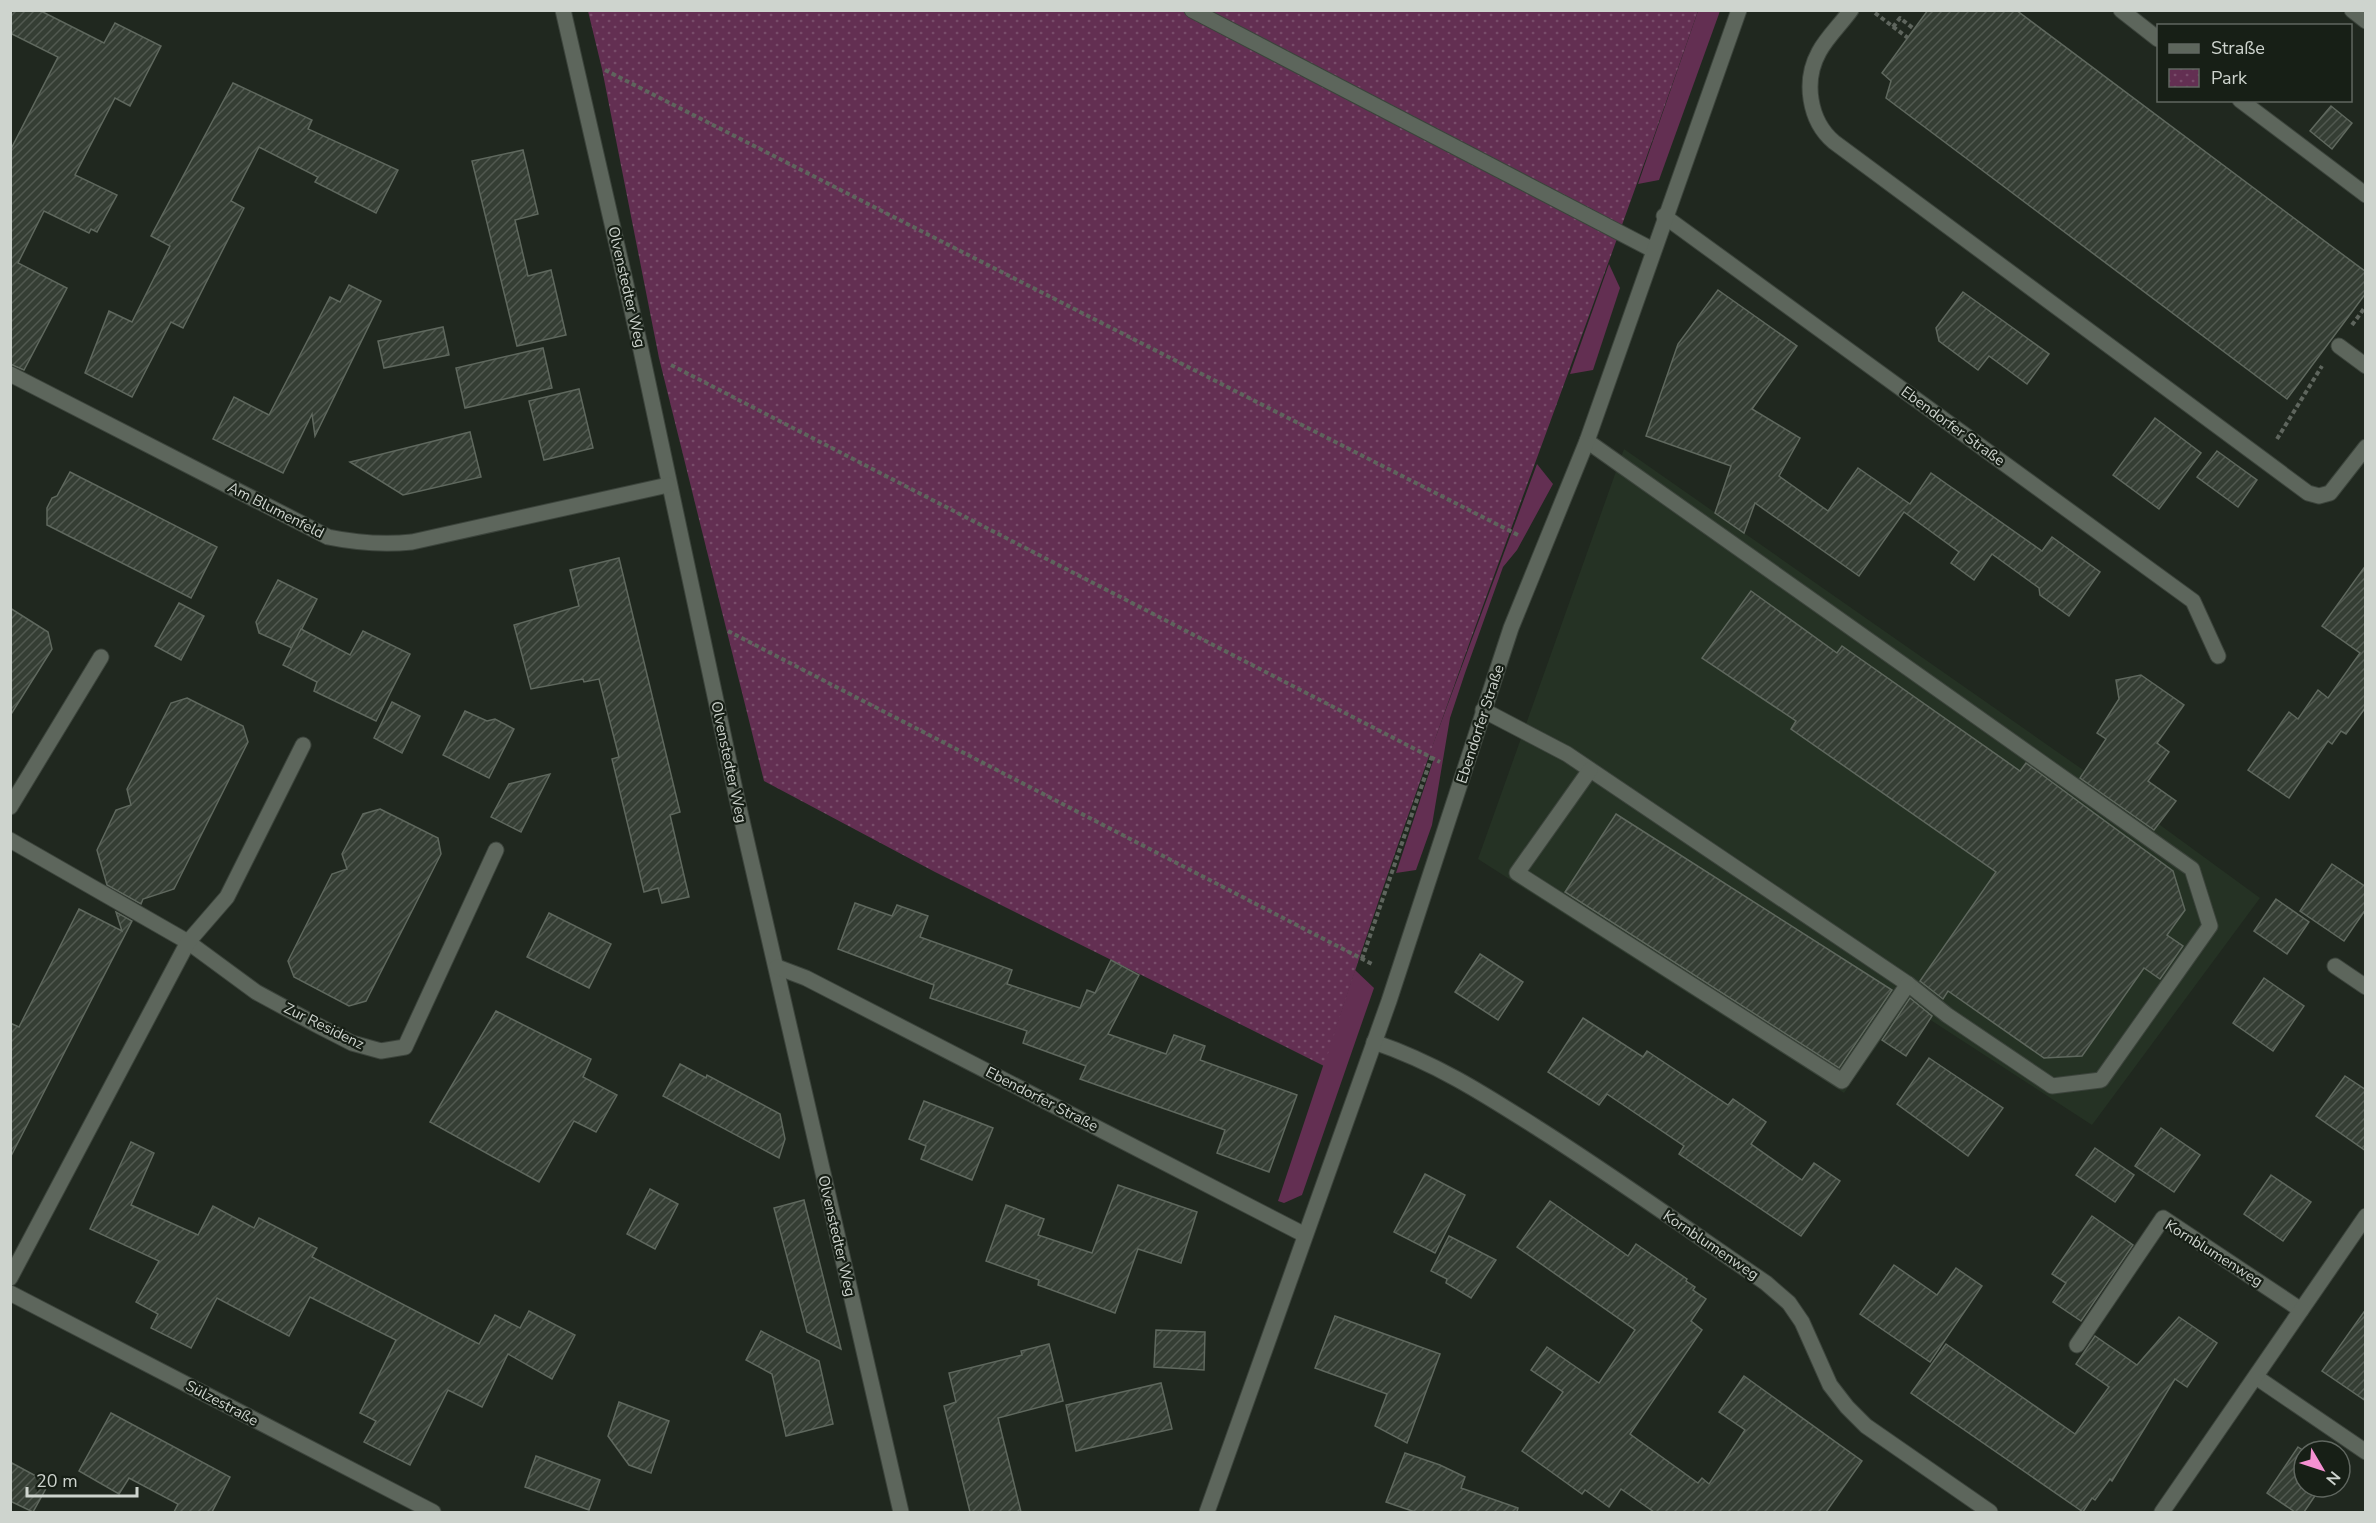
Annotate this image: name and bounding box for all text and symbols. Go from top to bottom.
legend [2157,24,2352,102]
text: Straße [2211,36,2265,60]
text: Park [2211,66,2248,90]
street label: Olvenstedter Weg [603,224,651,350]
street label: Ebendorfer Straße [1897,382,2009,470]
street label: Am Blumenfeld [224,477,328,543]
street label: Ebendorfer Straße [1451,662,1509,786]
street label: Olvenstedter Weg [706,699,752,825]
street label: Zur Residenz [280,998,368,1054]
street label: Ebendorfer Straße [982,1062,1102,1136]
street label: Olvenstedter Weg [813,1173,861,1299]
street label: Kornblumenweg [1659,1206,1763,1284]
street label: Kornblumenweg [2161,1215,2267,1291]
street label: Sülzestraße [182,1375,262,1431]
north arrow [2292,1439,2352,1499]
scale bar [27,1460,136,1498]
text: N [2321,1466,2345,1489]
text: 20 m [36,1469,78,1493]

